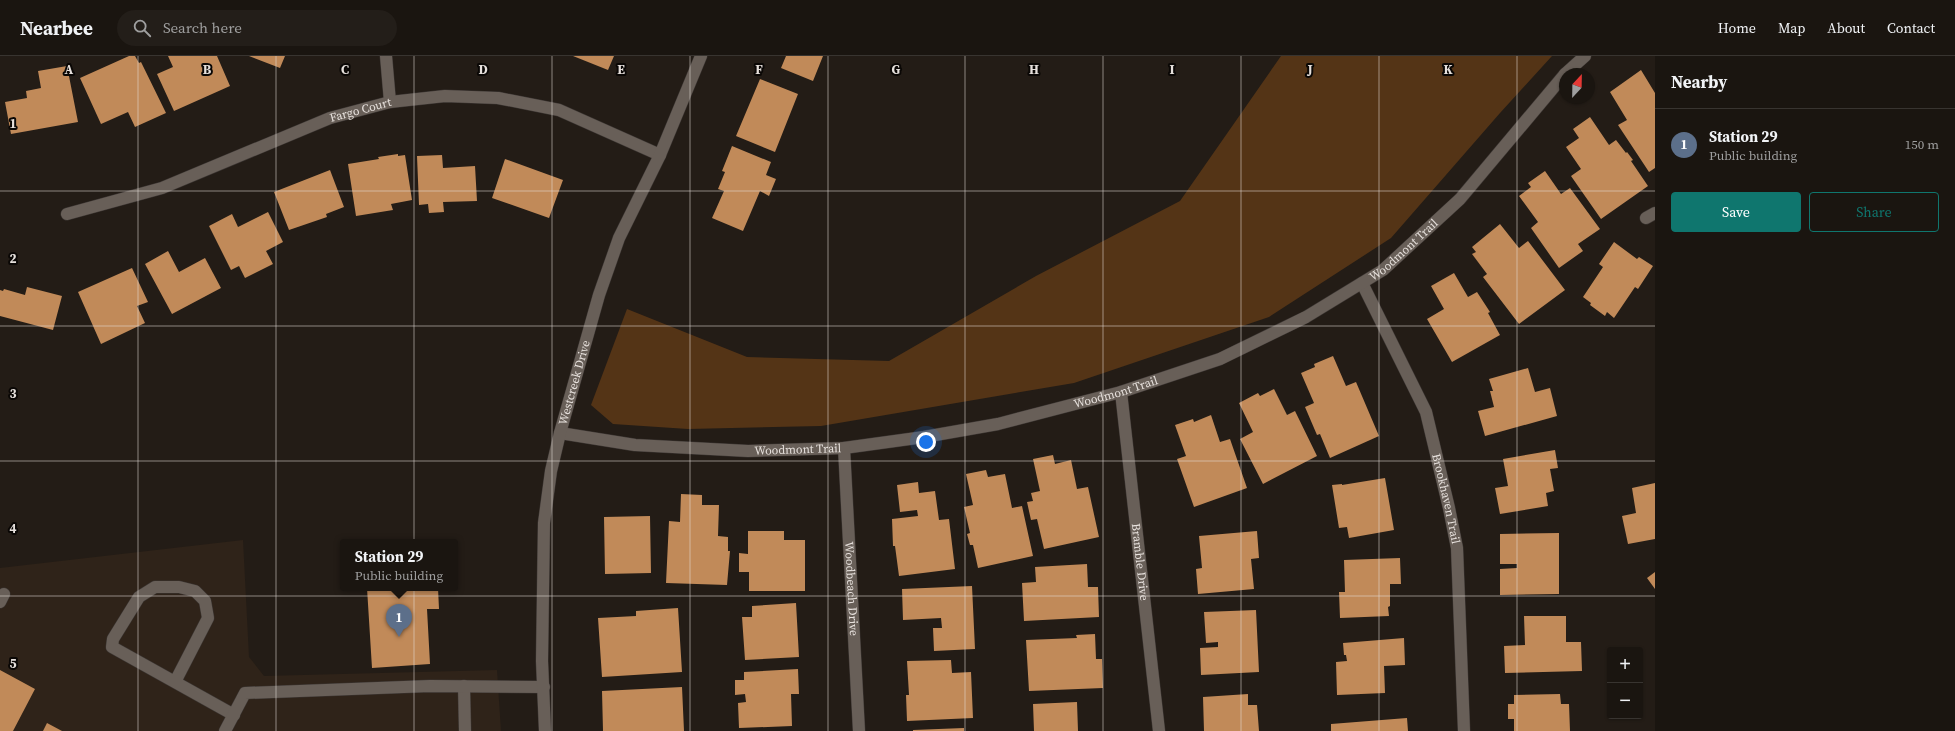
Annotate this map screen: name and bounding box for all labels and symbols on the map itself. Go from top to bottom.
text: A [65,61,74,78]
text: B [203,61,212,78]
text: C [341,61,349,78]
text: D [478,61,488,78]
text: E [617,61,625,78]
text: F [755,61,763,78]
text: G [892,61,901,78]
text: H [1029,61,1039,78]
text: I [1169,61,1175,78]
text: J [1306,61,1313,78]
text: K [1443,61,1453,78]
north arrow [1559,68,1595,104]
street label: Fargo Court [328,94,393,126]
text: 1 [9,115,17,132]
street label: Woodmont Trail [1366,215,1442,285]
text: 2 [9,250,17,267]
street label: Westcreek Drive [555,338,594,427]
street label: Woodmont Trail [1072,372,1160,412]
text: 3 [9,385,17,402]
your location [916,432,936,452]
street label: Woodmont Trail [754,440,842,459]
street label: Brookhaven Trail [1428,452,1464,546]
text: 4 [9,520,17,537]
street label: Bramble Drive [1128,522,1152,601]
street label: Woodbeach Drive [841,541,862,636]
pin: 1 [386,604,412,637]
text: 5 [9,655,17,672]

